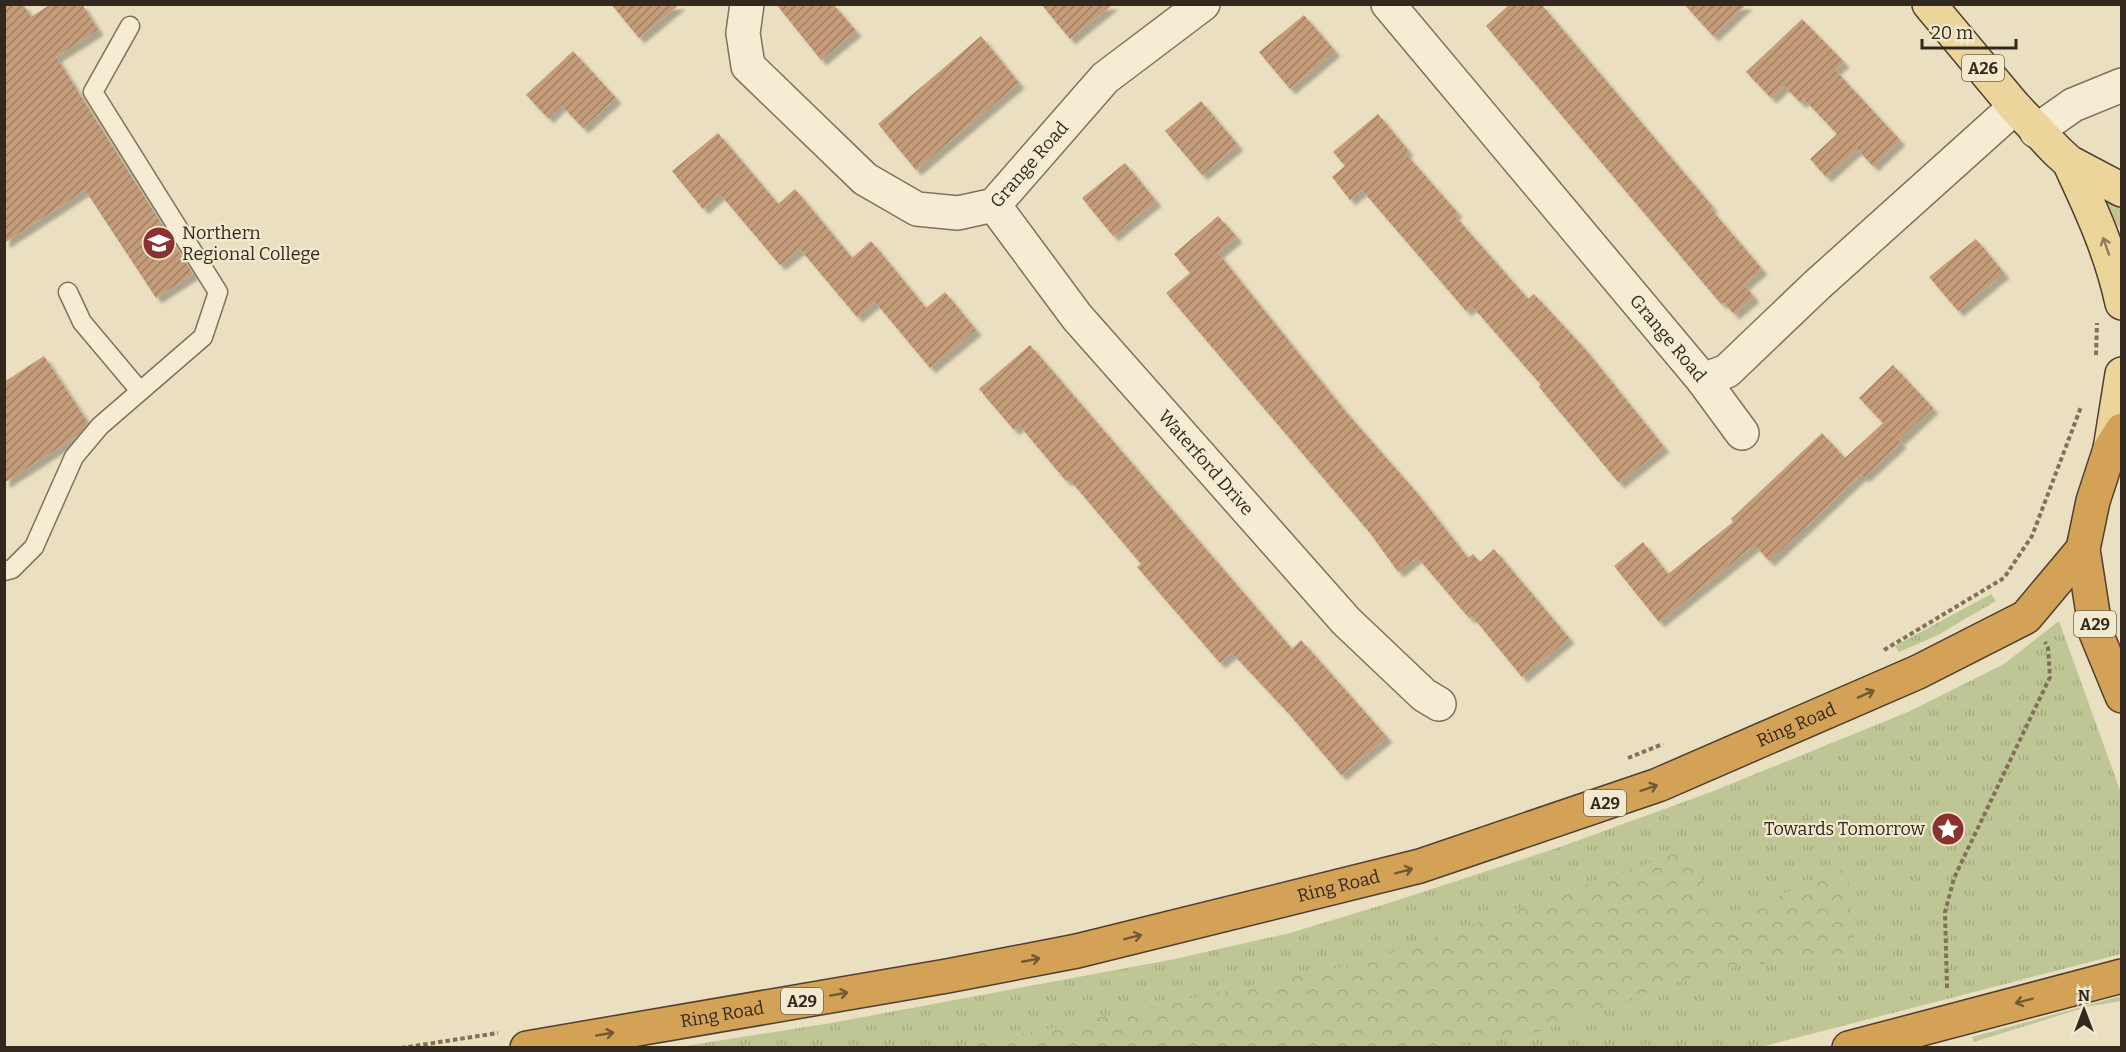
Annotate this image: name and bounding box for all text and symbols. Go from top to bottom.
scale bar [1922,12,2016,50]
text: 20 m [1931,22,1973,44]
road number: A26 [1962,55,2004,81]
street label: Grange Road [986,117,1073,212]
place label: Northern Regional College [182,222,320,265]
school or university icon: Northern Regional College [141,225,177,261]
one-way arrow [2100,237,2111,256]
street label: Grange Road [1625,290,1711,387]
street label: Waterford Drive [1154,406,1258,520]
road number: A29 [2074,611,2116,637]
one-way arrow [1857,688,1875,699]
street label: Ring Road [1753,698,1840,752]
one-way arrow [1639,782,1658,793]
road number: A29 [1584,790,1626,816]
place icon: Towards Tomorrow [1930,811,1966,847]
place label: Towards Tomorrow [1764,818,1926,840]
one-way arrow [1394,864,1413,876]
street label: Ring Road [1295,865,1383,907]
one-way arrow [1123,930,1142,942]
one-way arrow [1020,954,1040,965]
north arrow [2054,980,2114,1040]
text: N [2078,986,2090,1005]
road number: A29 [781,988,823,1014]
one-way arrow [828,989,848,1000]
one-way arrow [2015,996,2034,1007]
street label: Ring Road [679,997,766,1033]
one-way arrow [595,1028,615,1039]

